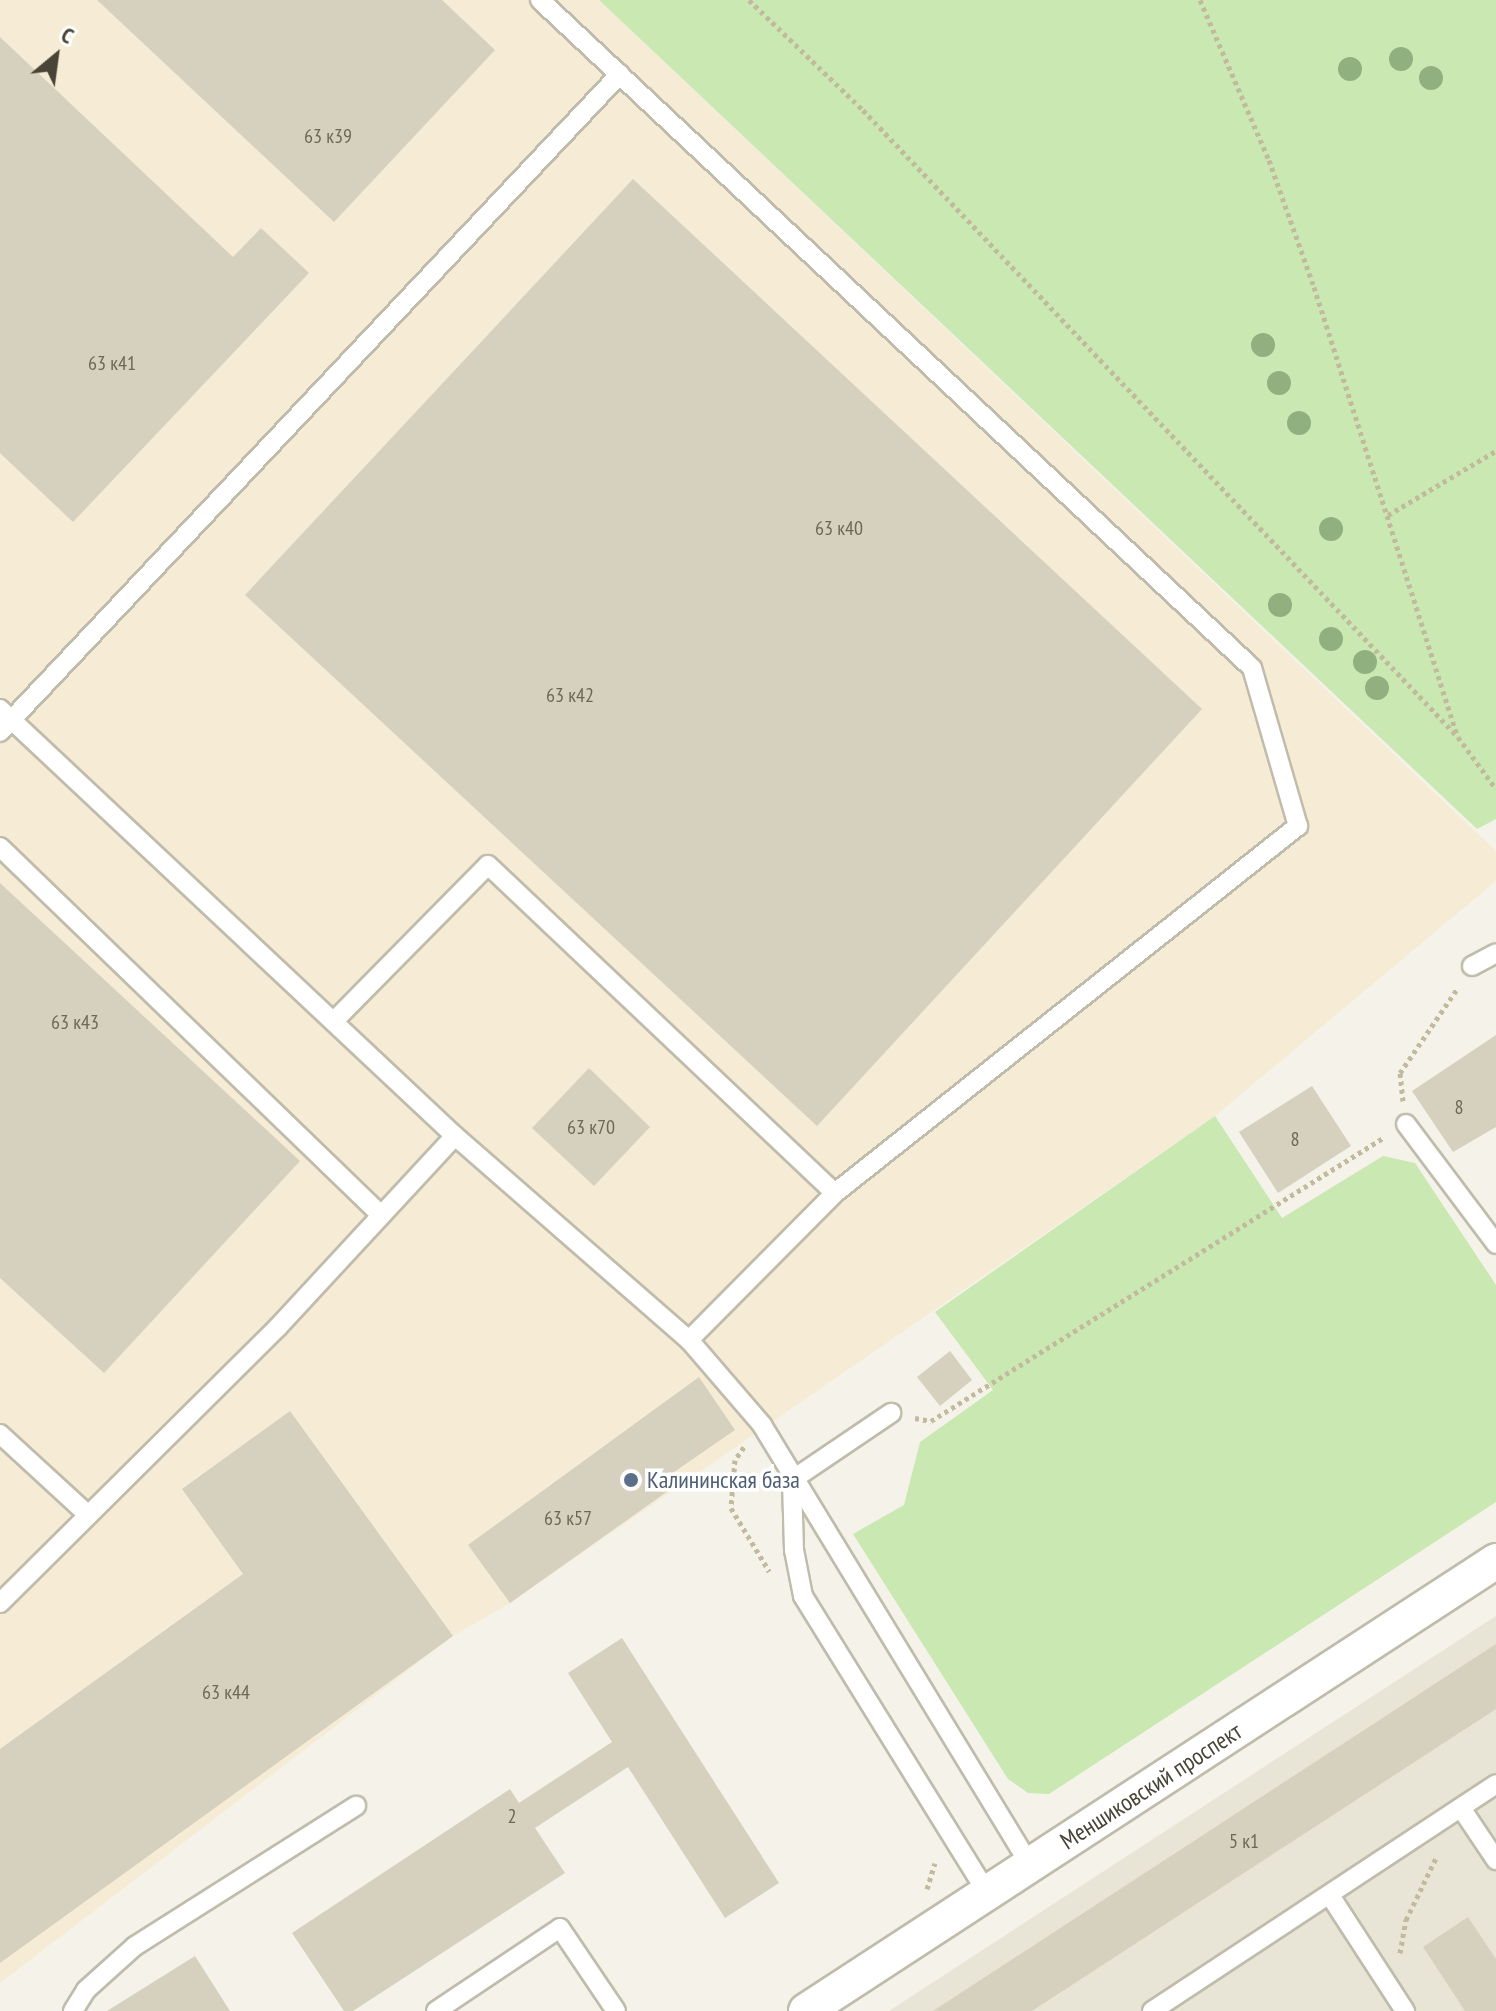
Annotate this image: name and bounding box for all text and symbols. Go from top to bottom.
north arrow [16,16,96,96]
text: С [56,20,79,50]
house number: 63 к39 [304,124,352,148]
house number: 63 к41 [88,351,136,375]
house number: 63 к40 [815,516,863,540]
house number: 63 к42 [546,683,594,707]
house number: 63 к43 [51,1010,99,1034]
house number: 8 [1455,1095,1463,1119]
house number: 63 к70 [567,1115,615,1139]
house number: 8 [1291,1127,1299,1151]
place label: Калининская база [647,1466,800,1494]
marker: Калининская база [622,1471,640,1489]
house number: 63 к57 [544,1506,592,1530]
house number: 63 к44 [202,1680,250,1704]
street label: Меншиковский проспект [1055,1717,1247,1855]
house number: 2 [508,1804,516,1828]
house number: 5 к1 [1229,1829,1259,1853]

